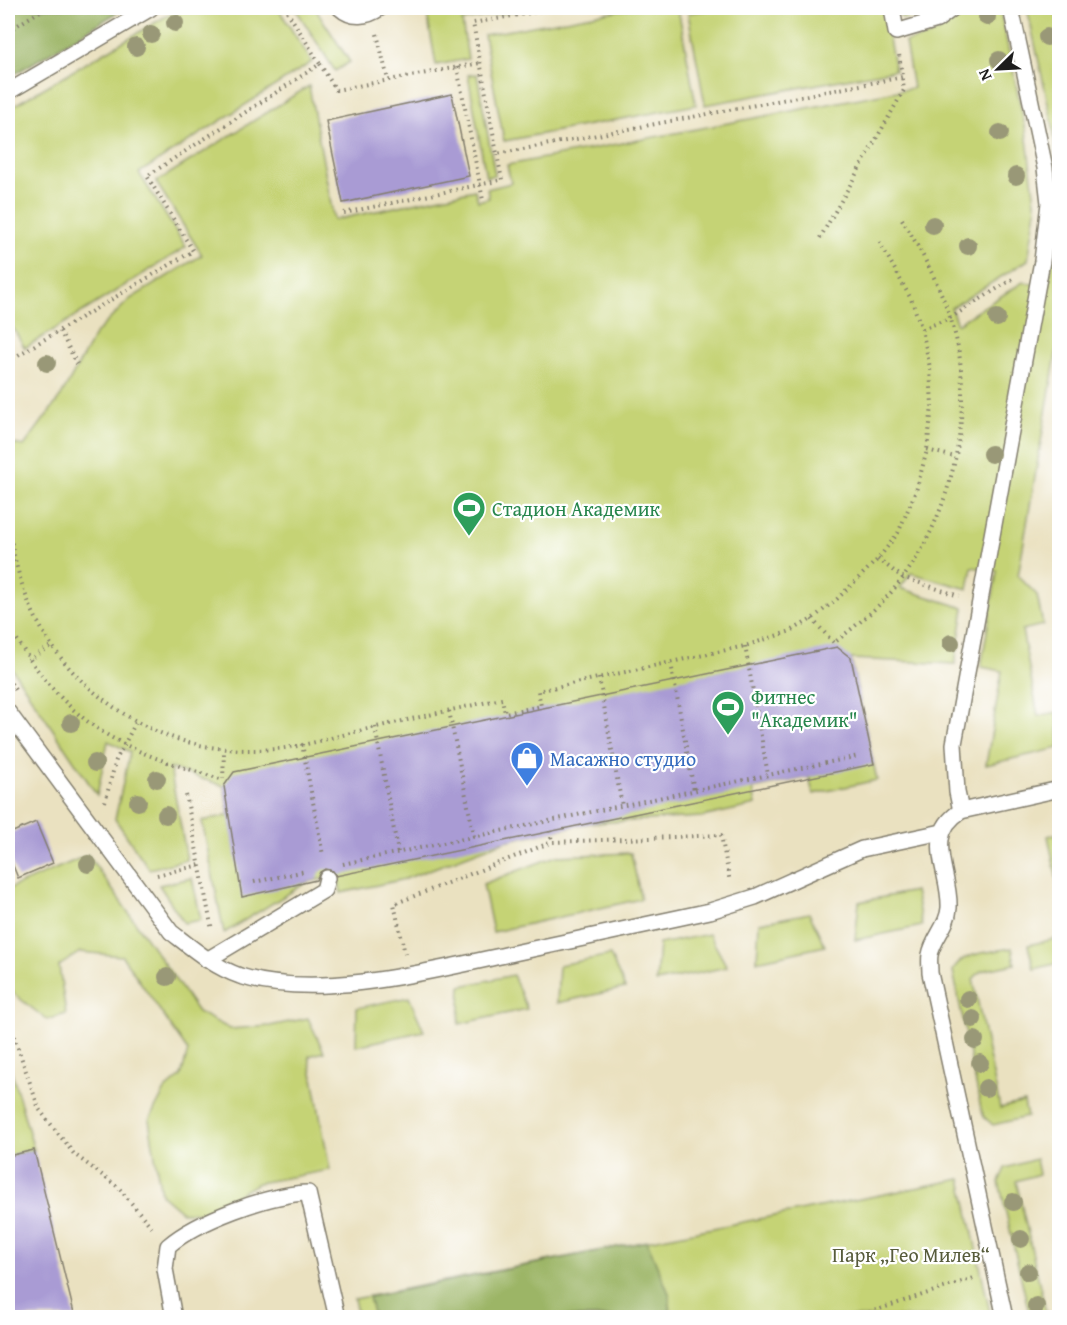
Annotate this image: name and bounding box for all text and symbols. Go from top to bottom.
north arrow [968,39,1028,99]
text: N [971,65,997,85]
sports icon: Стадион Академик [451,490,487,537]
place label: Стадион Академик [492,494,661,523]
place label: Фитнес "Академик" [751,682,858,734]
sports icon: Фитнес "Академик" [710,689,746,736]
shop icon: Масажно студио [509,740,545,787]
place label: Масажно студио [550,744,696,773]
park label: Парк „Гео Милев“ [832,1240,990,1269]

